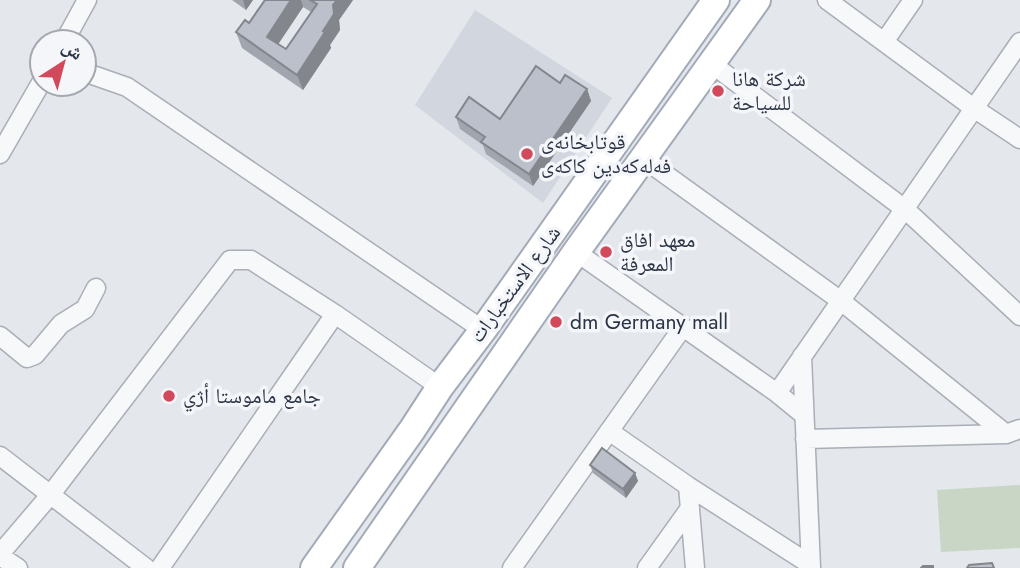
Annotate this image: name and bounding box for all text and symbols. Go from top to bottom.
north arrow [28,28,98,98]
text: ش [57,33,89,67]
place label: شركة هانا للسياحة [732,64,806,118]
marker: شركة هانا للسياحة [710,83,726,99]
place label: قوتابخانەی فەلەکەدین کاکەی [541,127,671,181]
marker: قوتابخانەی فەلەکەدین کاکەی [519,146,535,162]
street label: شارع الاستخبارات [462,219,568,349]
place label: معهد افاق المعرفة [620,225,695,279]
marker: معهد افاق المعرفة [598,244,614,260]
place label: dm Germany mall [570,307,728,337]
marker: dm Germany mall [548,314,564,330]
place label: جامع ماموستا أژي [183,381,321,412]
marker: جامع ماموستا أژي [161,388,177,404]

